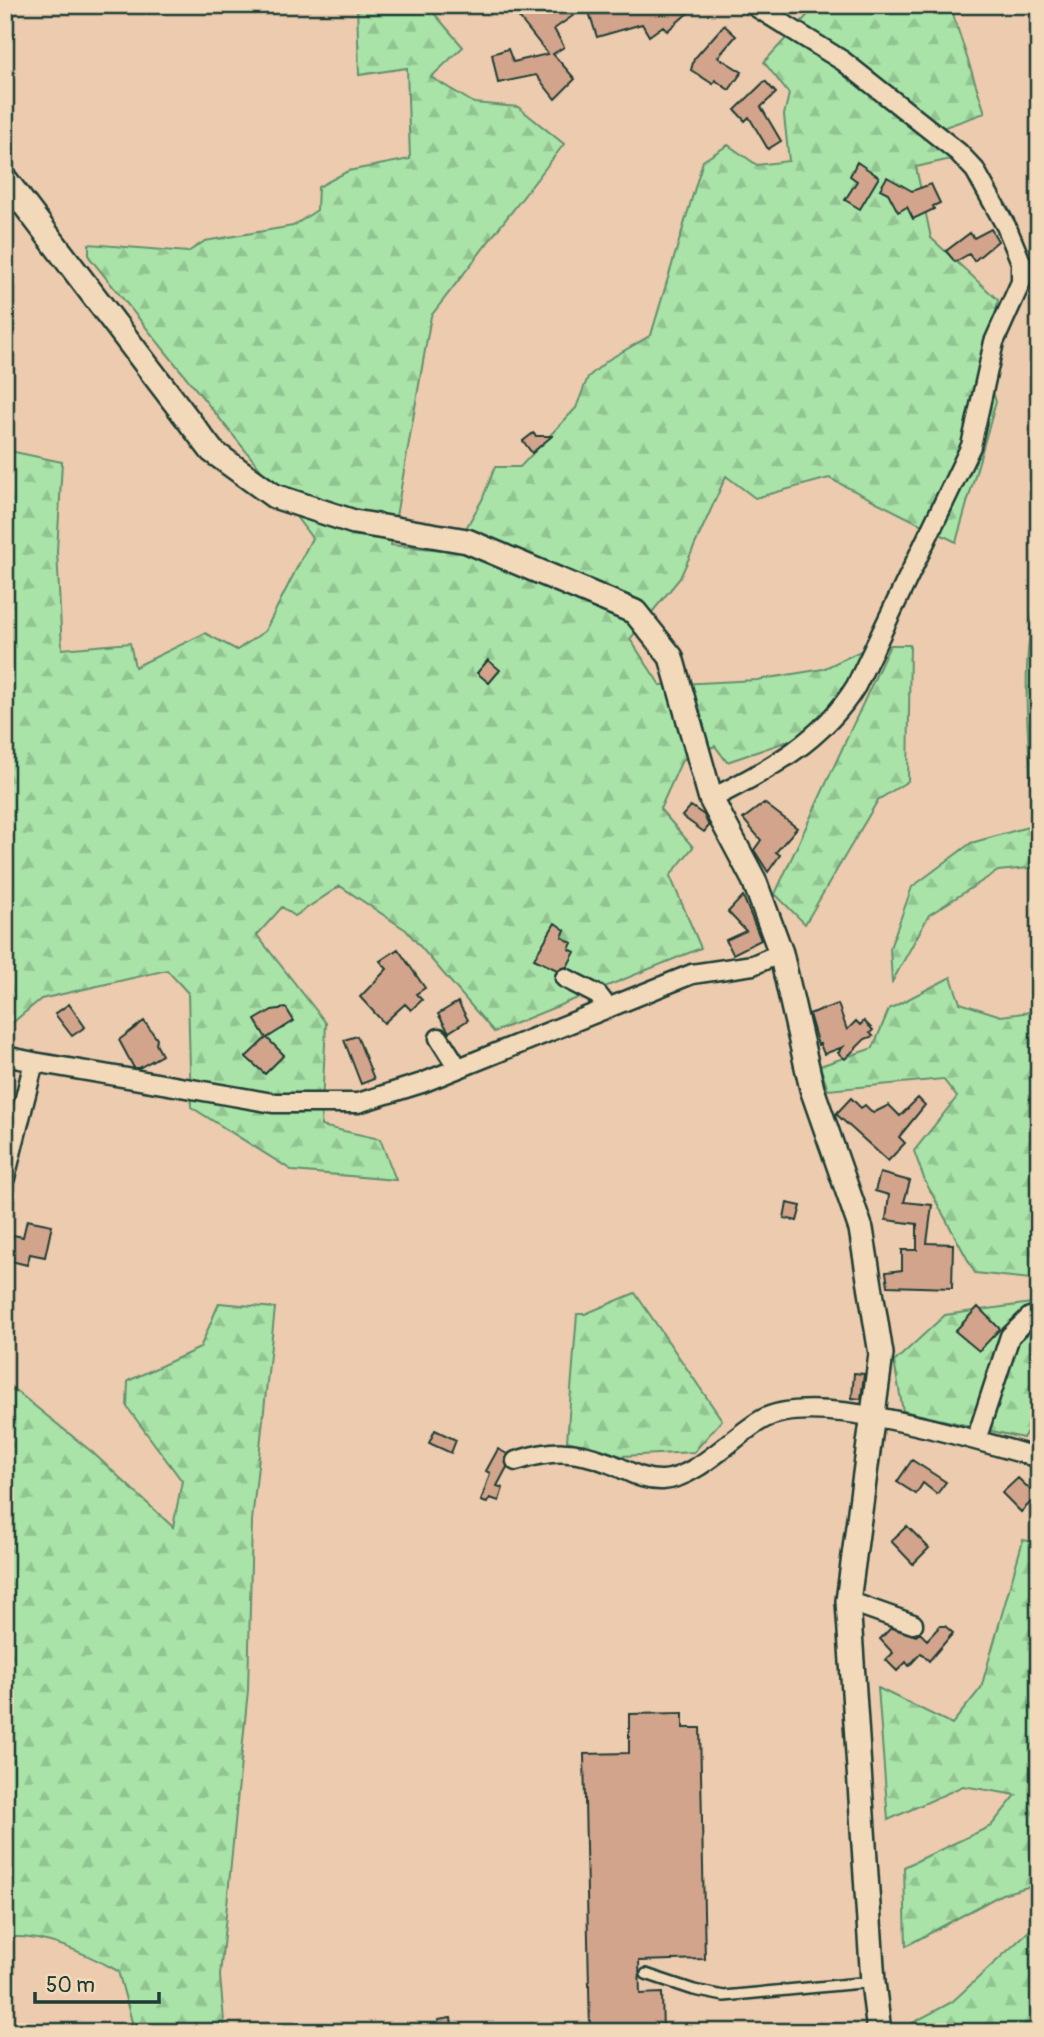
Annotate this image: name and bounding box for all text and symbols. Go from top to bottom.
scale bar [35,1960,159,2004]
text: 50 m [46,1972,95,1999]

